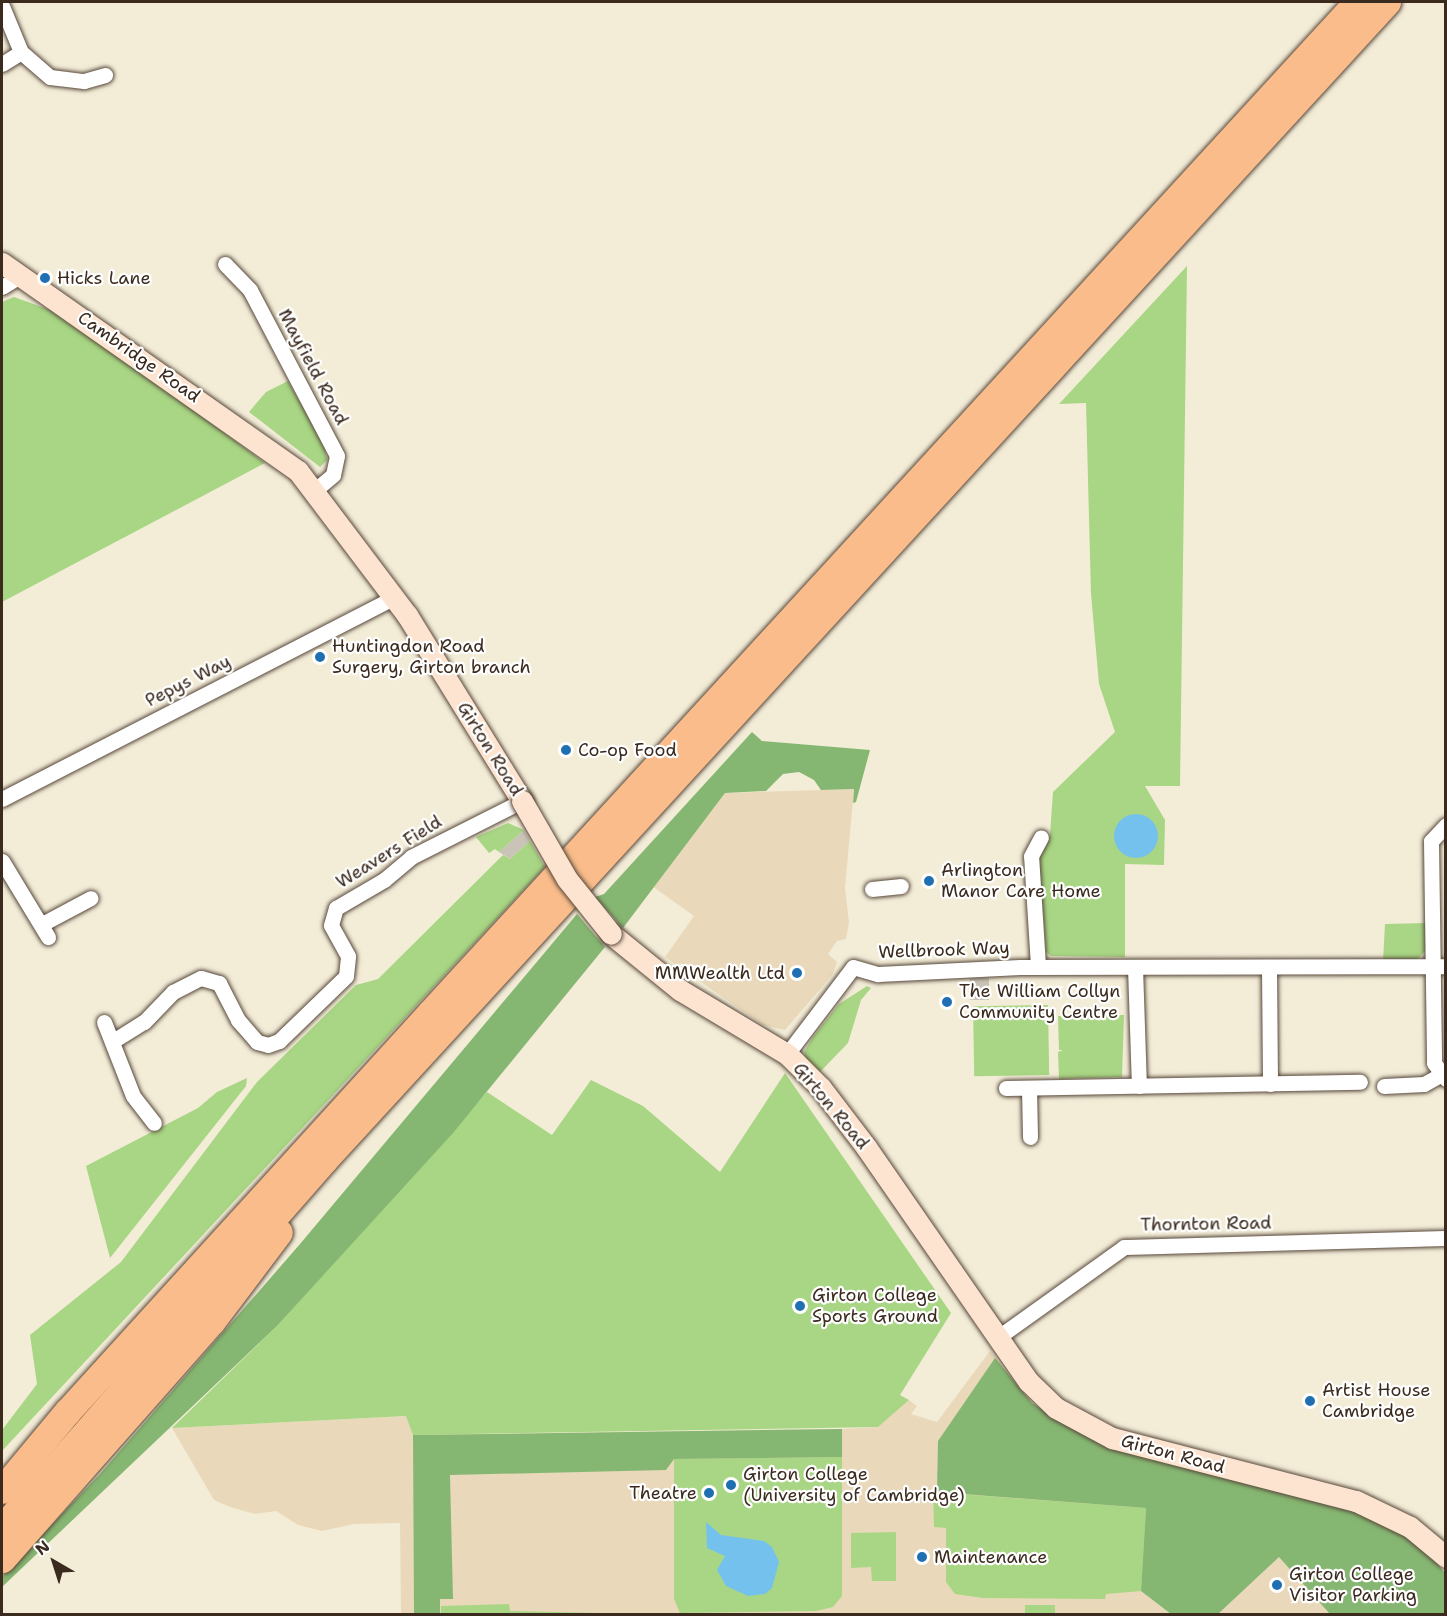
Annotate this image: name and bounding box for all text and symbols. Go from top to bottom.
place label: Hicks Lane [57,267,151,289]
marker: Hicks Lane [38,271,52,285]
street label: Mayfield Road [273,305,353,429]
street label: Cambridge Road [74,307,204,407]
place label: Huntingdon Road Surgery, Girton branch [332,636,531,678]
street label: Pepys Way [142,650,234,712]
marker: Huntingdon Road Surgery, Girton branch [313,650,327,664]
street label: Girton Road [453,698,527,800]
place label: Co-op Food [578,739,677,761]
marker: Co-op Food [559,743,573,757]
street label: Weavers Field [332,811,446,893]
place label: Arlington Manor Care Home [941,860,1101,902]
marker: Arlington Manor Care Home [922,874,936,888]
street label: Wellbrook Way [878,937,1010,963]
place label: MMWealth Ltd [655,962,785,984]
marker: MMWealth Ltd [790,966,804,980]
place label: The William Collyn Community Centre [959,981,1120,1024]
marker: The William Collyn Community Centre [940,995,954,1009]
street label: Girton Road [788,1058,874,1154]
street label: Thornton Road [1140,1212,1272,1236]
place label: Girton College Sports Ground [812,1285,938,1328]
marker: Girton College Sports Ground [793,1299,807,1313]
place label: Artist House Cambridge [1322,1380,1431,1422]
marker: Artist House Cambridge [1303,1394,1317,1408]
street label: Girton Road [1119,1430,1227,1478]
place label: Girton College (University of Cambridge) [743,1464,965,1506]
marker: Girton College (University of Cambridge) [724,1478,738,1492]
place label: Theatre [629,1482,697,1504]
marker: Theatre [702,1486,716,1500]
north arrow [24,1532,84,1592]
text: N [31,1535,54,1560]
place label: Maintenance [934,1546,1047,1568]
marker: Maintenance [915,1550,929,1564]
place label: Girton College Visitor Parking [1289,1564,1417,1606]
marker: Girton College Visitor Parking [1270,1578,1284,1592]

